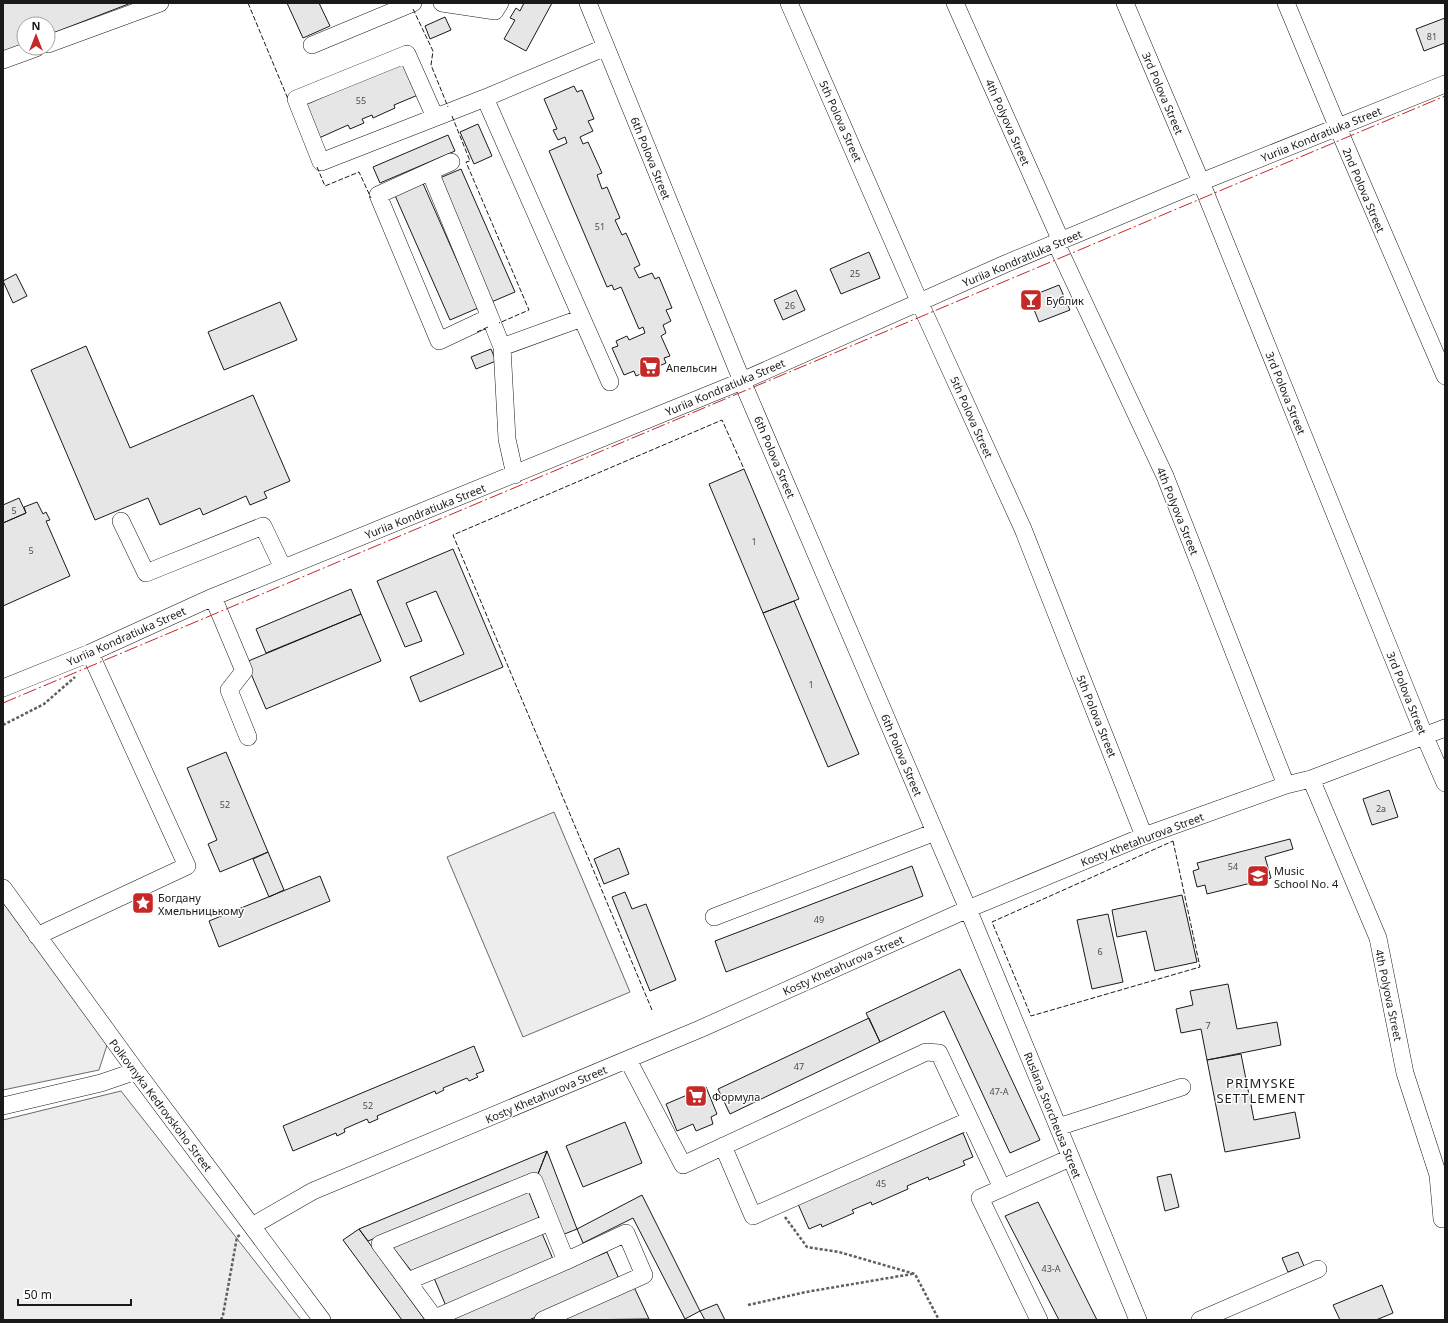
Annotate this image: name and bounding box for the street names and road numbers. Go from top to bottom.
street label: 3rd Polova Street [1139,49,1187,137]
street label: 4th Polyova Street [982,76,1034,168]
street label: 5th Polova Street [816,78,866,164]
street label: Yuriia Kondratiuka Street [1259,103,1383,165]
street label: 6th Polova Street [628,114,674,202]
street label: 2nd Polova Street [1339,145,1389,235]
street label: Yuriia Kondratiuka Street [960,226,1084,290]
street label: 3rd Polova Street [1263,349,1309,437]
street label: Yuriia Kondratiuka Street [663,355,787,419]
street label: 5th Polova Street [947,374,997,460]
street label: 6th Polova Street [751,414,799,500]
street label: 4th Polyova Street [1154,465,1202,557]
street label: Yuriia Kondratiuka Street [363,480,487,542]
street label: Yuriia Kondratiuka Street [64,603,188,669]
street label: 3rd Polova Street [1384,649,1430,737]
street label: 5th Polova Street [1074,672,1120,760]
street label: 6th Polova Street [878,712,926,798]
street label: Kosty Khetahurova Street [1078,809,1206,869]
street label: Kosty Khetahurova Street [780,932,906,998]
street label: 4th Polyova Street [1372,948,1406,1042]
street label: Polkovnyka Kedrovskoho Street [106,1036,216,1174]
street label: Ruslana Storcheusa Street [1021,1050,1085,1180]
street label: Kosty Khetahurova Street [483,1062,609,1126]

